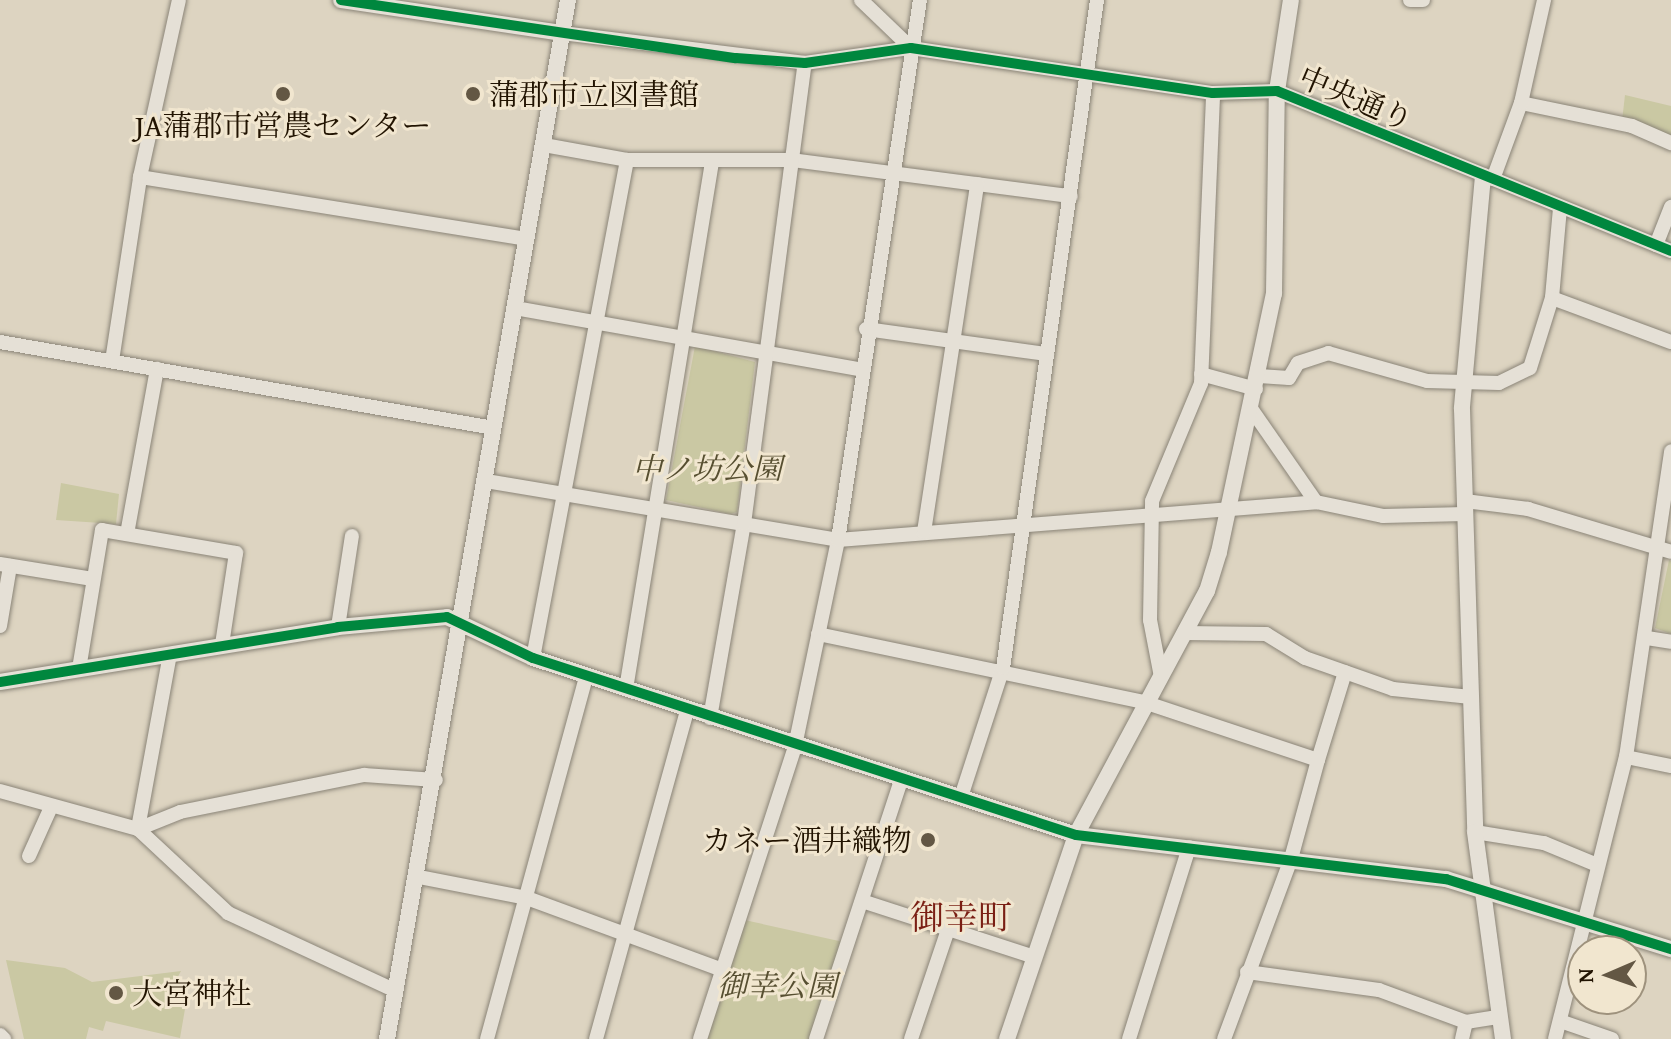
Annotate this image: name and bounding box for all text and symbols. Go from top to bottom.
street label: 中央通り [1294,58,1418,138]
place label: 蒲郡市立図書館 [489,76,699,112]
marker: JA蒲郡市営農センター [274,85,292,103]
marker: 蒲郡市立図書館 [464,85,482,103]
place label: JA蒲郡市営農センター [134,107,432,143]
park label: 中ノ坊公園 [632,450,782,486]
place label: カネー酒井織物 [702,822,912,858]
marker: カネー酒井織物 [919,831,937,849]
district label: 御幸町 [910,897,1012,937]
north arrow [1567,935,1647,1015]
park label: 御幸公園 [717,967,837,1003]
text: N [1569,968,1601,984]
place label: 大宮神社 [132,975,252,1011]
marker: 大宮神社 [107,984,125,1002]

